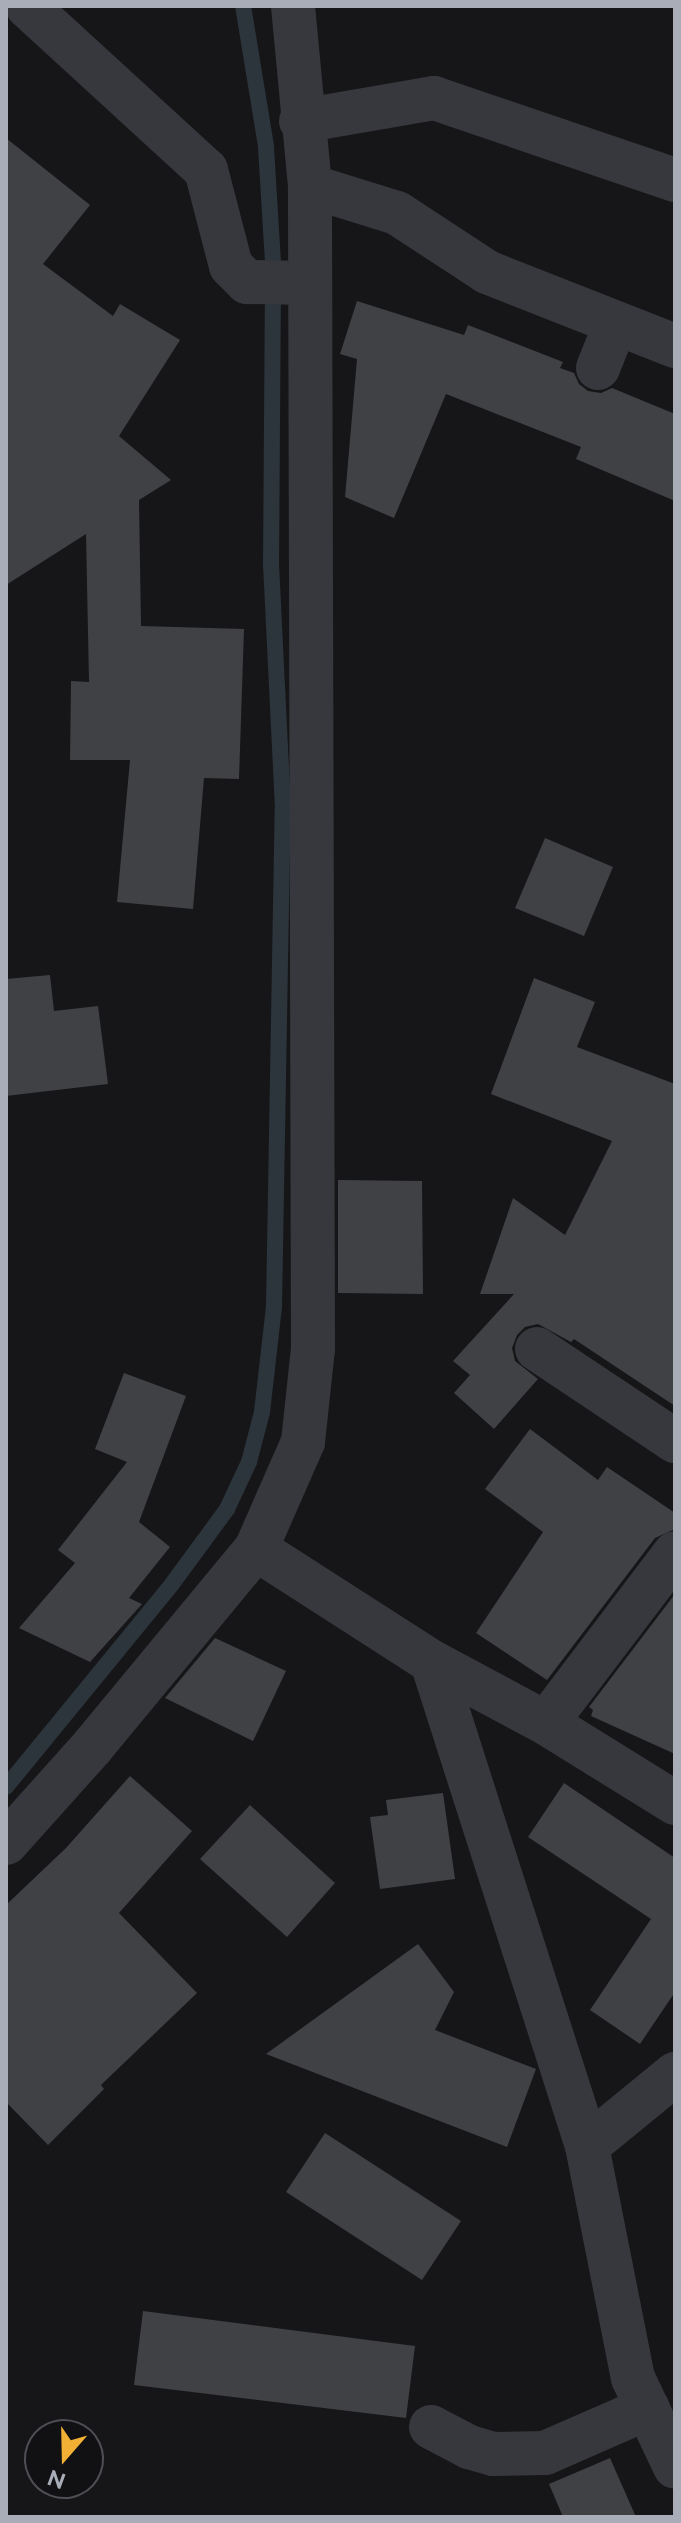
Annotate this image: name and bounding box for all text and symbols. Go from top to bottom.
north arrow [24,2419,104,2499]
text: N [44,2465,69,2495]

